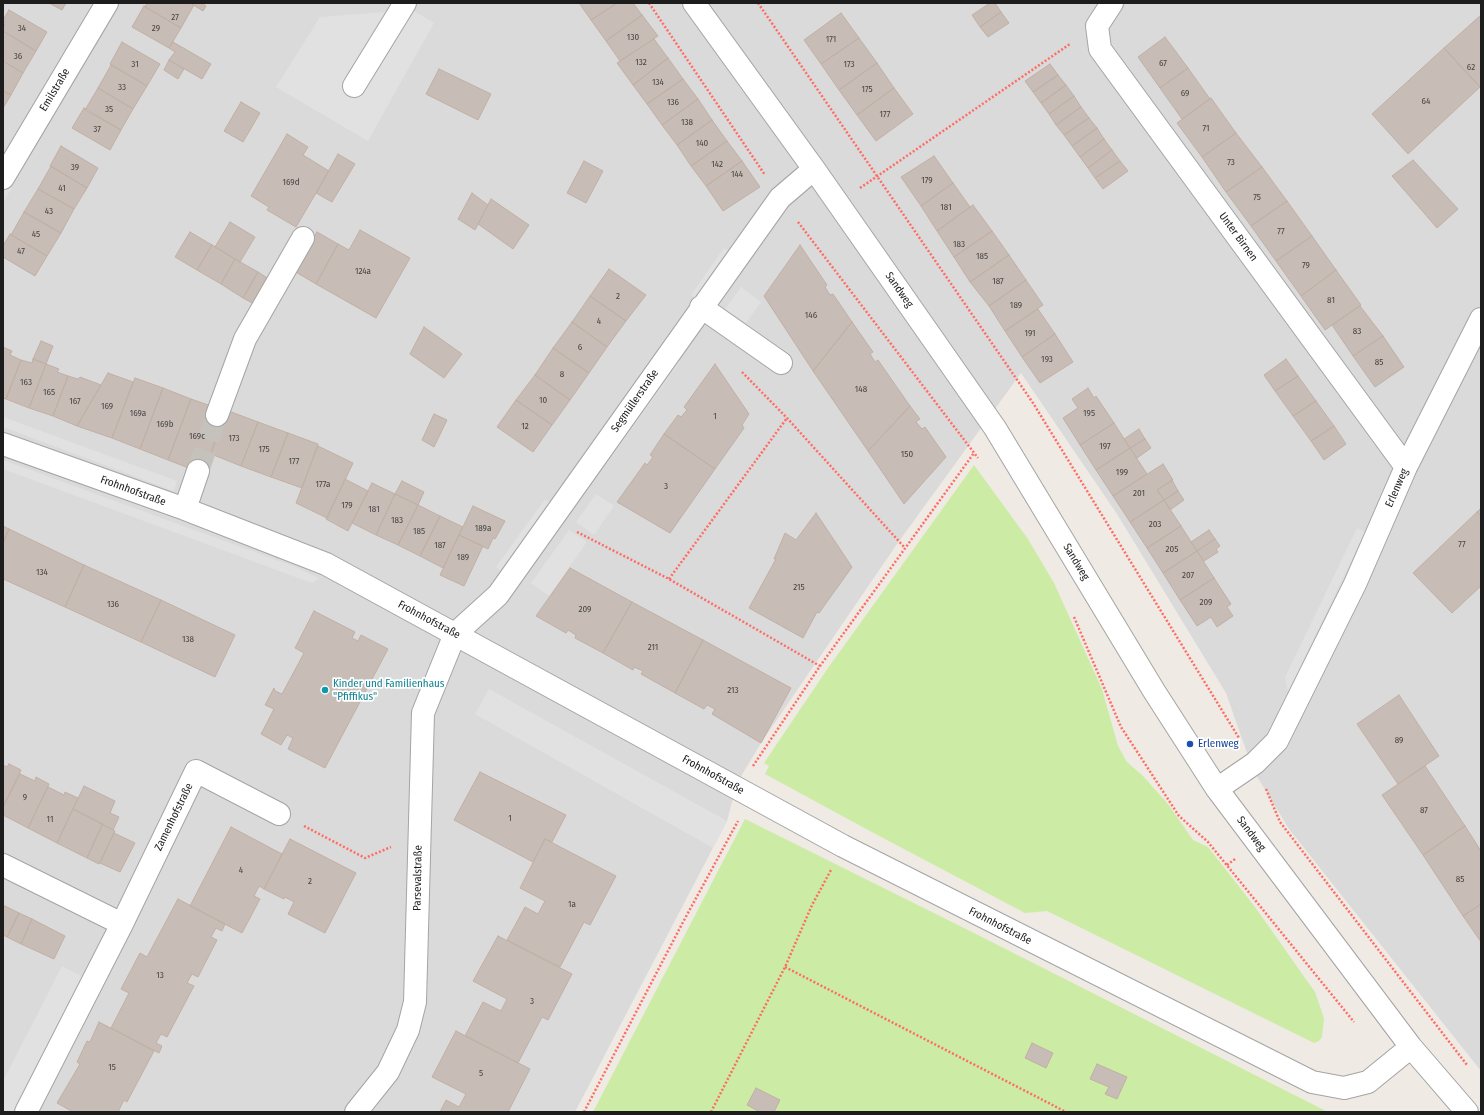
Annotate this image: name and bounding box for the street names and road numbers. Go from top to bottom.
street label: Emilstraße [37,66,73,114]
street label: Unter Birnen [1216,210,1260,264]
street label: Sandweg [882,270,916,310]
street label: Segmüllerstraße [608,367,662,435]
street label: Erlenweg [1383,467,1411,509]
street label: Frohnhofstraße [98,473,168,509]
street label: Sandweg [1060,541,1092,583]
street label: Frohnhofstraße [396,598,462,642]
street label: Frohnhofstraße [680,753,746,797]
street label: Zamenhofstraße [152,781,196,853]
street label: Sandweg [1234,814,1268,854]
street label: Parsevalstraße [411,845,425,911]
street label: Frohnhofstraße [966,905,1034,947]

